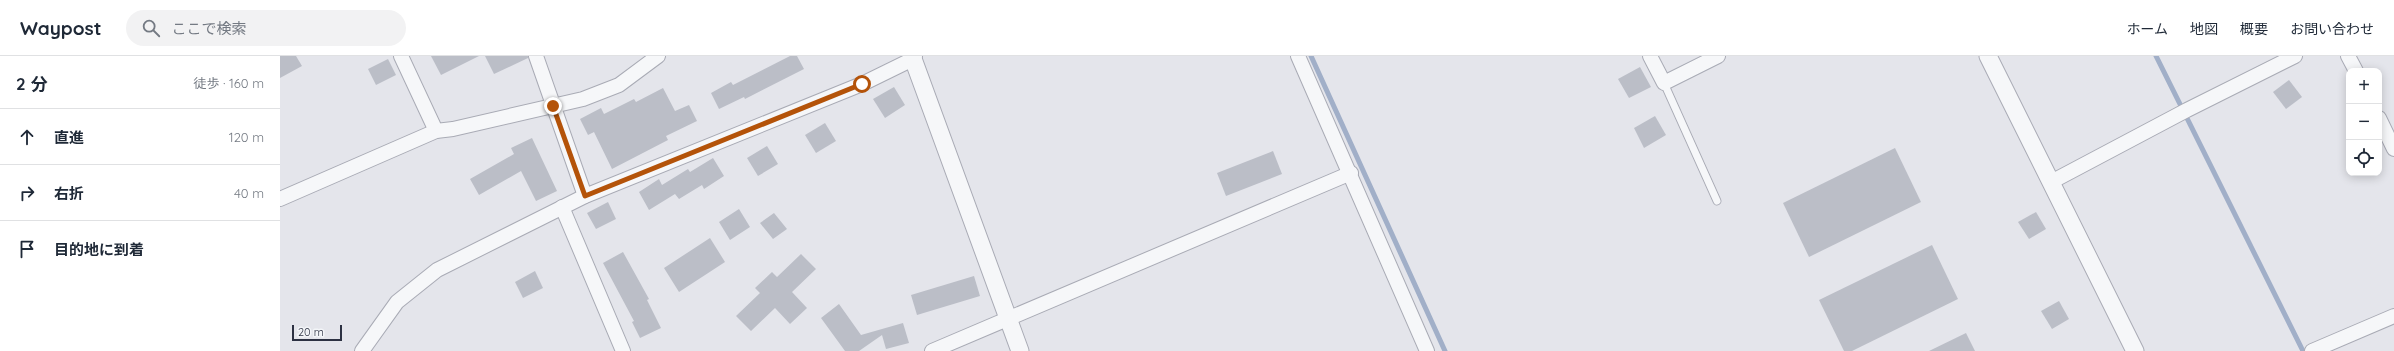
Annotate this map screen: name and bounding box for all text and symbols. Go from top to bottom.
search box [126,10,406,46]
text: Waypost [20,16,102,40]
icon: search [140,17,162,39]
text: ここで検索 [172,19,247,38]
text: ホーム [2126,20,2168,38]
text: 地図 [2190,20,2218,38]
text: 概要 [2240,20,2268,38]
text: お問い合わせ [2290,20,2374,38]
map controls [2346,68,2382,176]
button: + [2346,68,2382,104]
text: 2 分 [16,73,47,94]
text: 徒歩 · 160 m [193,75,264,91]
route start [853,75,871,93]
route end [544,97,562,115]
button: − [2346,104,2382,140]
icon: ahead [16,126,38,148]
text: 直進 [54,128,84,147]
text: 120 m [229,129,264,145]
button: locate [2346,140,2382,176]
icon: right [16,182,38,204]
text: 右折 [54,184,84,203]
text: 40 m [234,185,264,201]
icon: arrive [16,238,38,260]
text: 目的地に到着 [54,240,144,259]
scale bar [292,323,342,342]
text: 20 m [298,325,324,339]

